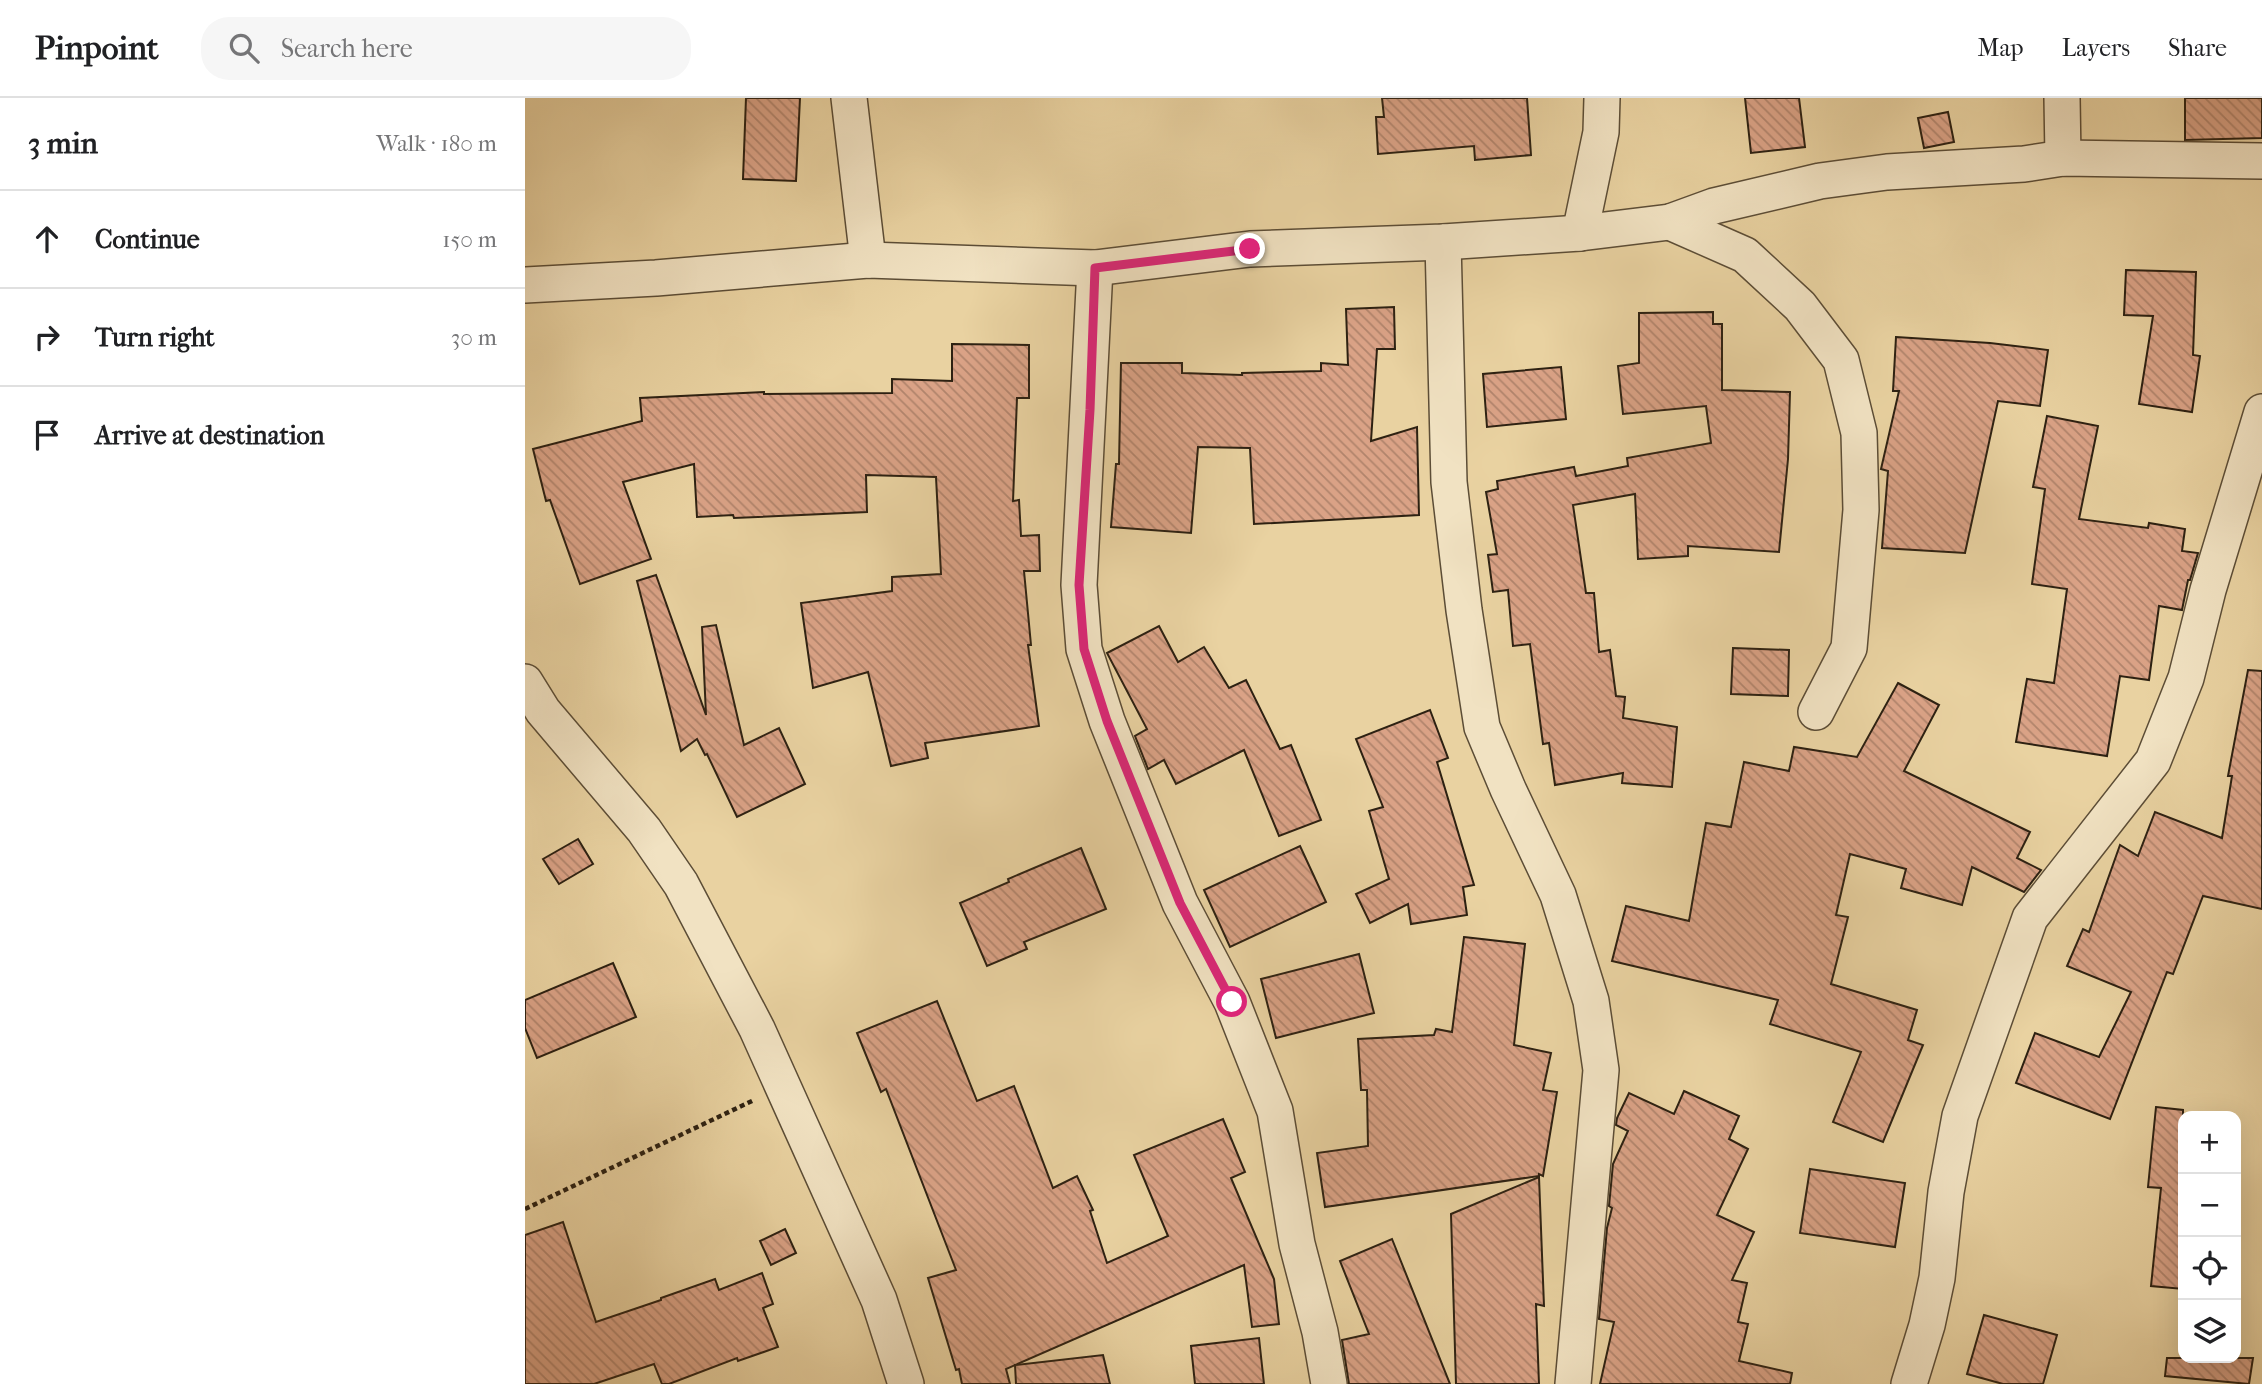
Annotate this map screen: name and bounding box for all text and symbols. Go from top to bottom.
search box [201,17,691,80]
text: Pinpoint [35,29,159,68]
icon: search [225,29,263,67]
text: Search here [281,33,413,64]
text: Map [1978,34,2024,62]
text: Layers [2062,34,2130,62]
text: Share [2168,34,2227,62]
text: 3 min [28,126,98,161]
text: Walk · 180 m [376,130,497,157]
icon: ahead [28,220,66,258]
text: Continue [95,224,200,255]
text: 150 m [442,226,497,253]
route end [1234,233,1265,264]
icon: right [28,318,66,356]
text: Turn right [95,322,215,353]
text: 30 m [451,324,497,351]
icon: arrive [28,416,66,454]
text: Arrive at destination [95,420,325,451]
route start [1216,986,1247,1017]
map controls [2178,1111,2241,1363]
button: + [2178,1111,2241,1174]
button: − [2178,1174,2241,1237]
button: locate [2178,1237,2241,1300]
button: layers [2178,1300,2241,1363]

